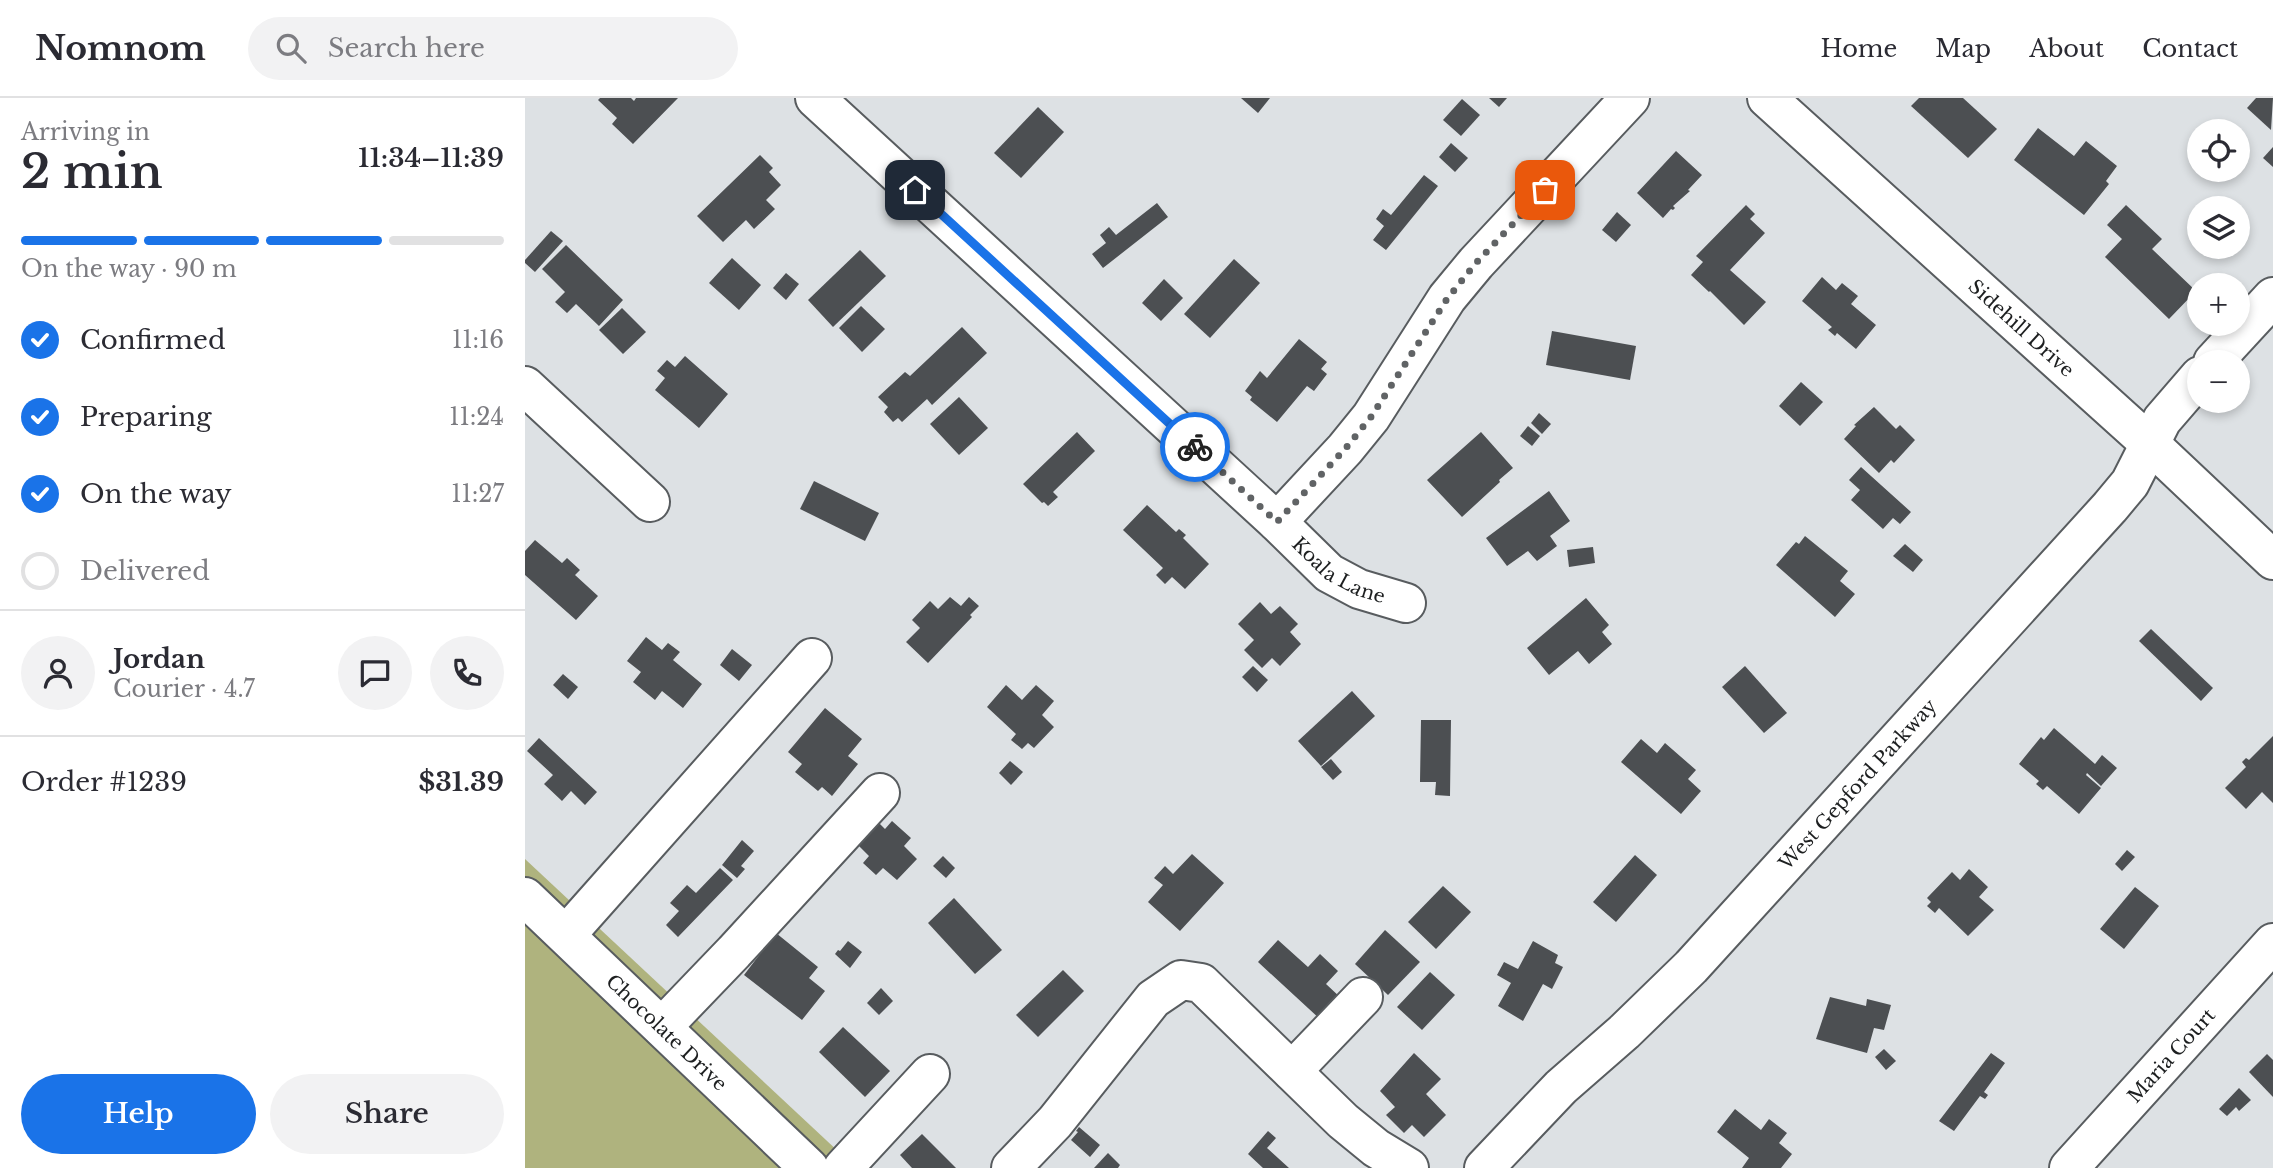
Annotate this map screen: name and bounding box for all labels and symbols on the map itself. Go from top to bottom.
pin [885,160,945,220]
pin [1515,160,1575,220]
street label: Sidehill Drive [1964,274,2079,381]
courier [1160,412,1230,482]
street label: Koala Lane [1288,532,1388,608]
street label: West Gepford Parkway [1773,694,1941,875]
street label: Chocolate Drive [602,969,732,1095]
street label: Maria Court [2123,1003,2220,1107]

